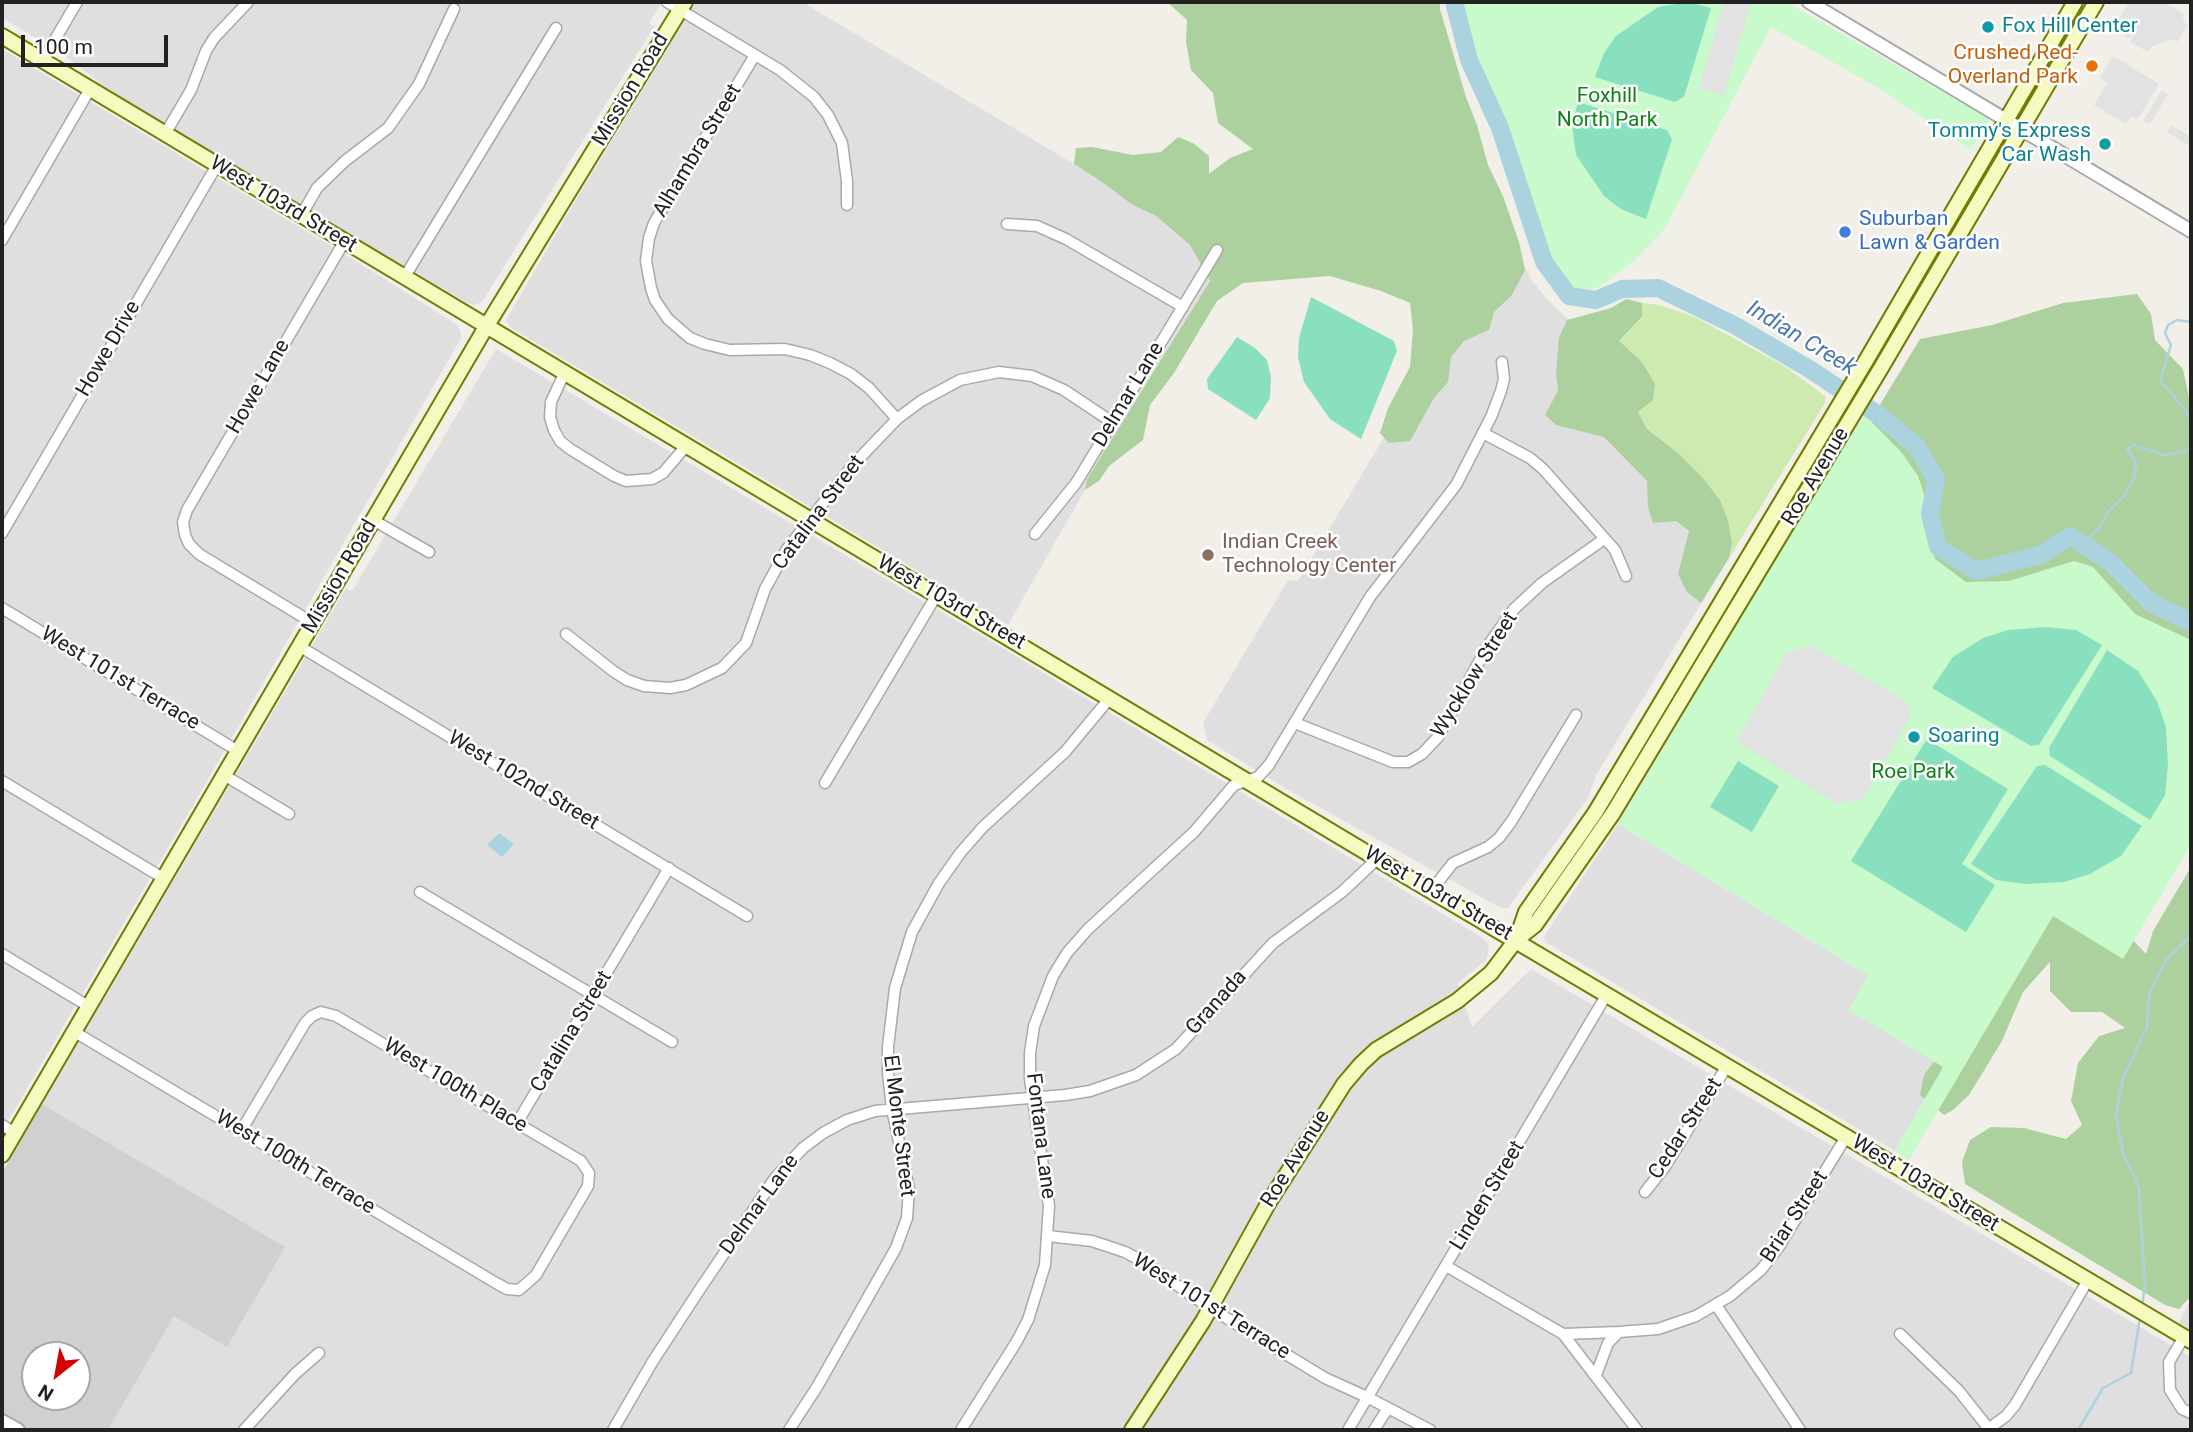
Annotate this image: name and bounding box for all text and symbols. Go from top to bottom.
place label: Fox Hill Center [2002,14,2138,40]
marker: Fox Hill Center [1980,19,1996,35]
scale bar [24,21,172,65]
street label: Mission Road [587,29,675,151]
text: 100 m [34,35,93,59]
place label: Crushed Red- Overland Park [1948,41,2078,91]
marker: Crushed Red- Overland Park [2084,58,2100,74]
street label: Alhambra Street [648,80,748,222]
park label: Foxhill North Park [1557,84,1657,134]
place label: Tommy's Express Car Wash [1928,119,2091,169]
marker: Tommy's Express Car Wash [2097,136,2113,152]
street label: West 103rd Street [205,151,361,259]
place label: Suburban Lawn & Garden [1859,207,2000,257]
marker: Suburban Lawn & Garden [1837,224,1853,240]
water label: Indian Creek [1741,295,1861,383]
street label: Howe Drive [72,297,146,401]
street label: Howe Lane [222,335,296,439]
street label: Delmar Lane [1088,338,1170,452]
street label: Roe Avenue [1777,423,1855,531]
street label: Catalina Street [768,451,870,575]
street label: Mission Road [297,516,383,638]
place label: Indian Creek Technology Center [1222,530,1396,580]
marker: Indian Creek Technology Center [1200,547,1216,563]
street label: West 103rd Street [872,550,1030,656]
street label: Wycklow Street [1426,607,1524,743]
street label: West 101st Terrace [36,622,204,736]
place label: Soaring [1928,724,1999,750]
street label: West 102nd Street [443,726,603,836]
marker: Soaring [1906,729,1922,745]
park label: Roe Park [1871,760,1955,786]
street label: West 103rd Street [1359,841,1517,947]
street label: Granada [1181,965,1253,1041]
street label: Catalina Street [526,967,618,1097]
street label: West 100th Place [379,1033,531,1139]
street label: El Monte Street [877,1054,919,1198]
street label: Fontana Lane [1020,1071,1060,1201]
street label: Cedar Street [1644,1074,1728,1184]
street label: West 100th Terrace [211,1105,379,1221]
street label: Roe Avenue [1256,1106,1336,1212]
street label: West 103rd Street [1847,1130,2003,1238]
street label: Linden Street [1445,1137,1531,1255]
street label: Delmar Lane [715,1150,805,1260]
street label: Briar Street [1756,1166,1834,1268]
street label: West 101st Terrace [1128,1248,1294,1366]
north arrow [21,1341,91,1411]
text: N [34,1379,58,1406]

